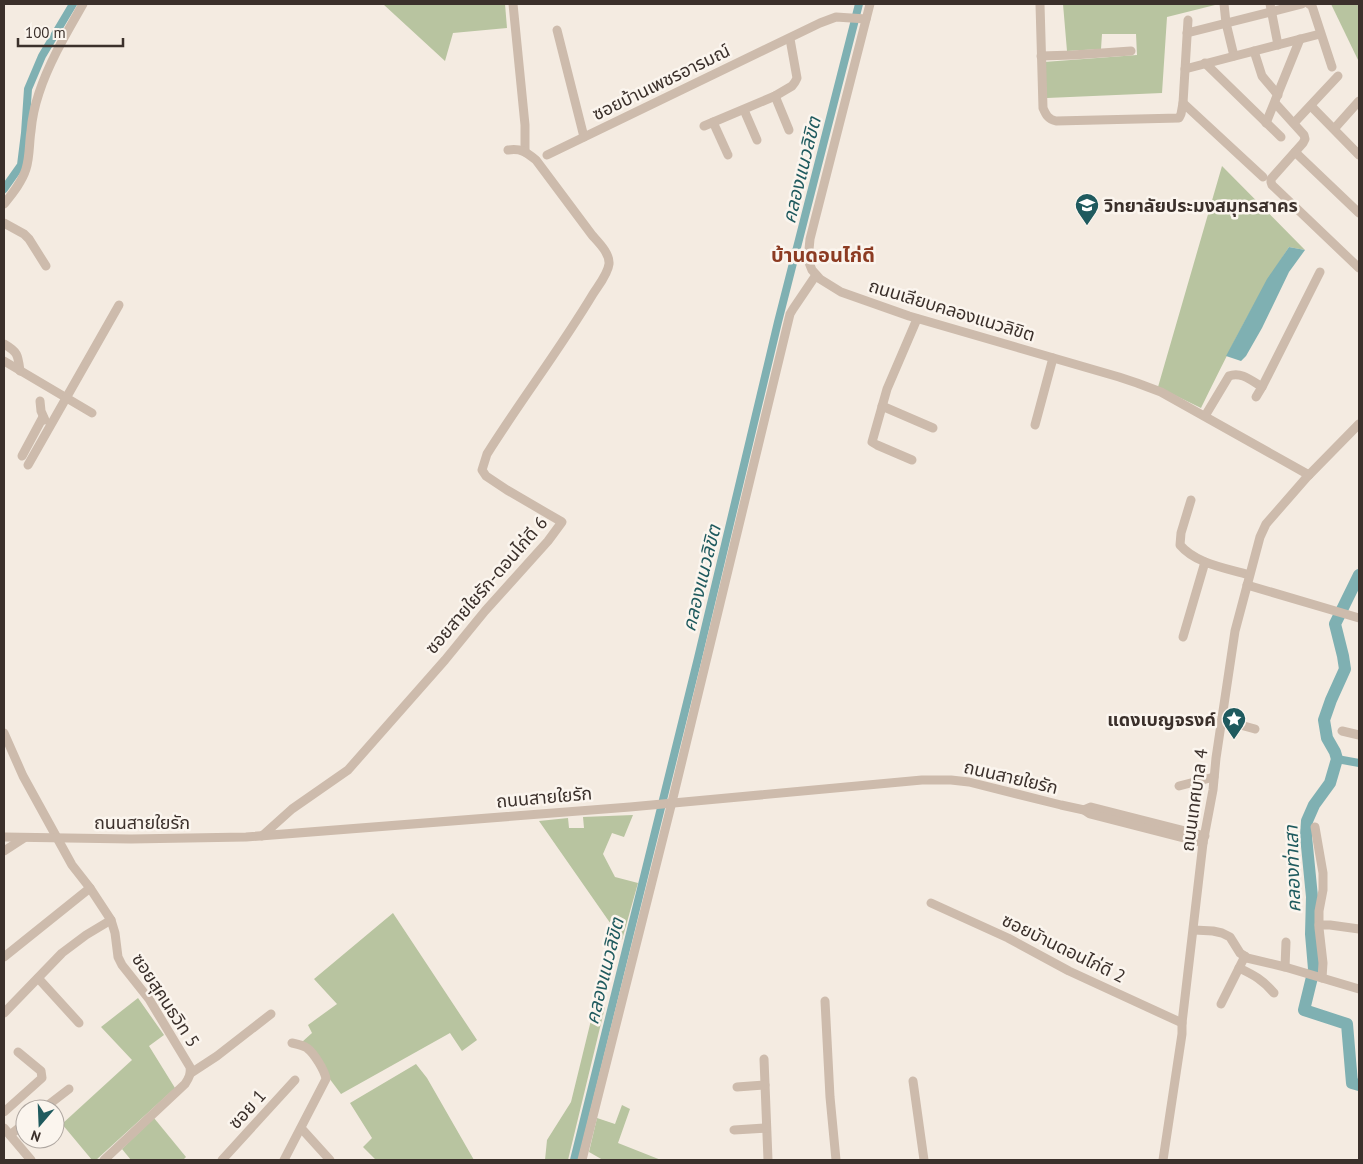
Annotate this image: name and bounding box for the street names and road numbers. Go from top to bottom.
street label: ซอยบ้านเพชรอารมณ์ [588,39,734,125]
street label: ถนนเลียบคลองแนวลิขิต [866,274,1038,346]
street label: ซอยสายใยรัก-ดอนไก่ดี 6 [420,511,552,659]
street label: ถนนเทศบาล 4 [1175,747,1213,853]
street label: ถนนสายใยรัก [962,755,1060,799]
street label: ถนนสายใยรัก [495,781,593,813]
street label: ถนนสายใยรัก [94,811,190,834]
street label: ซอยบัานดอนไก่ดี 2 [998,908,1130,988]
street label: ซอยสุคนธวิท 5 [127,949,205,1051]
street label: ซอย 1 [223,1084,271,1134]

